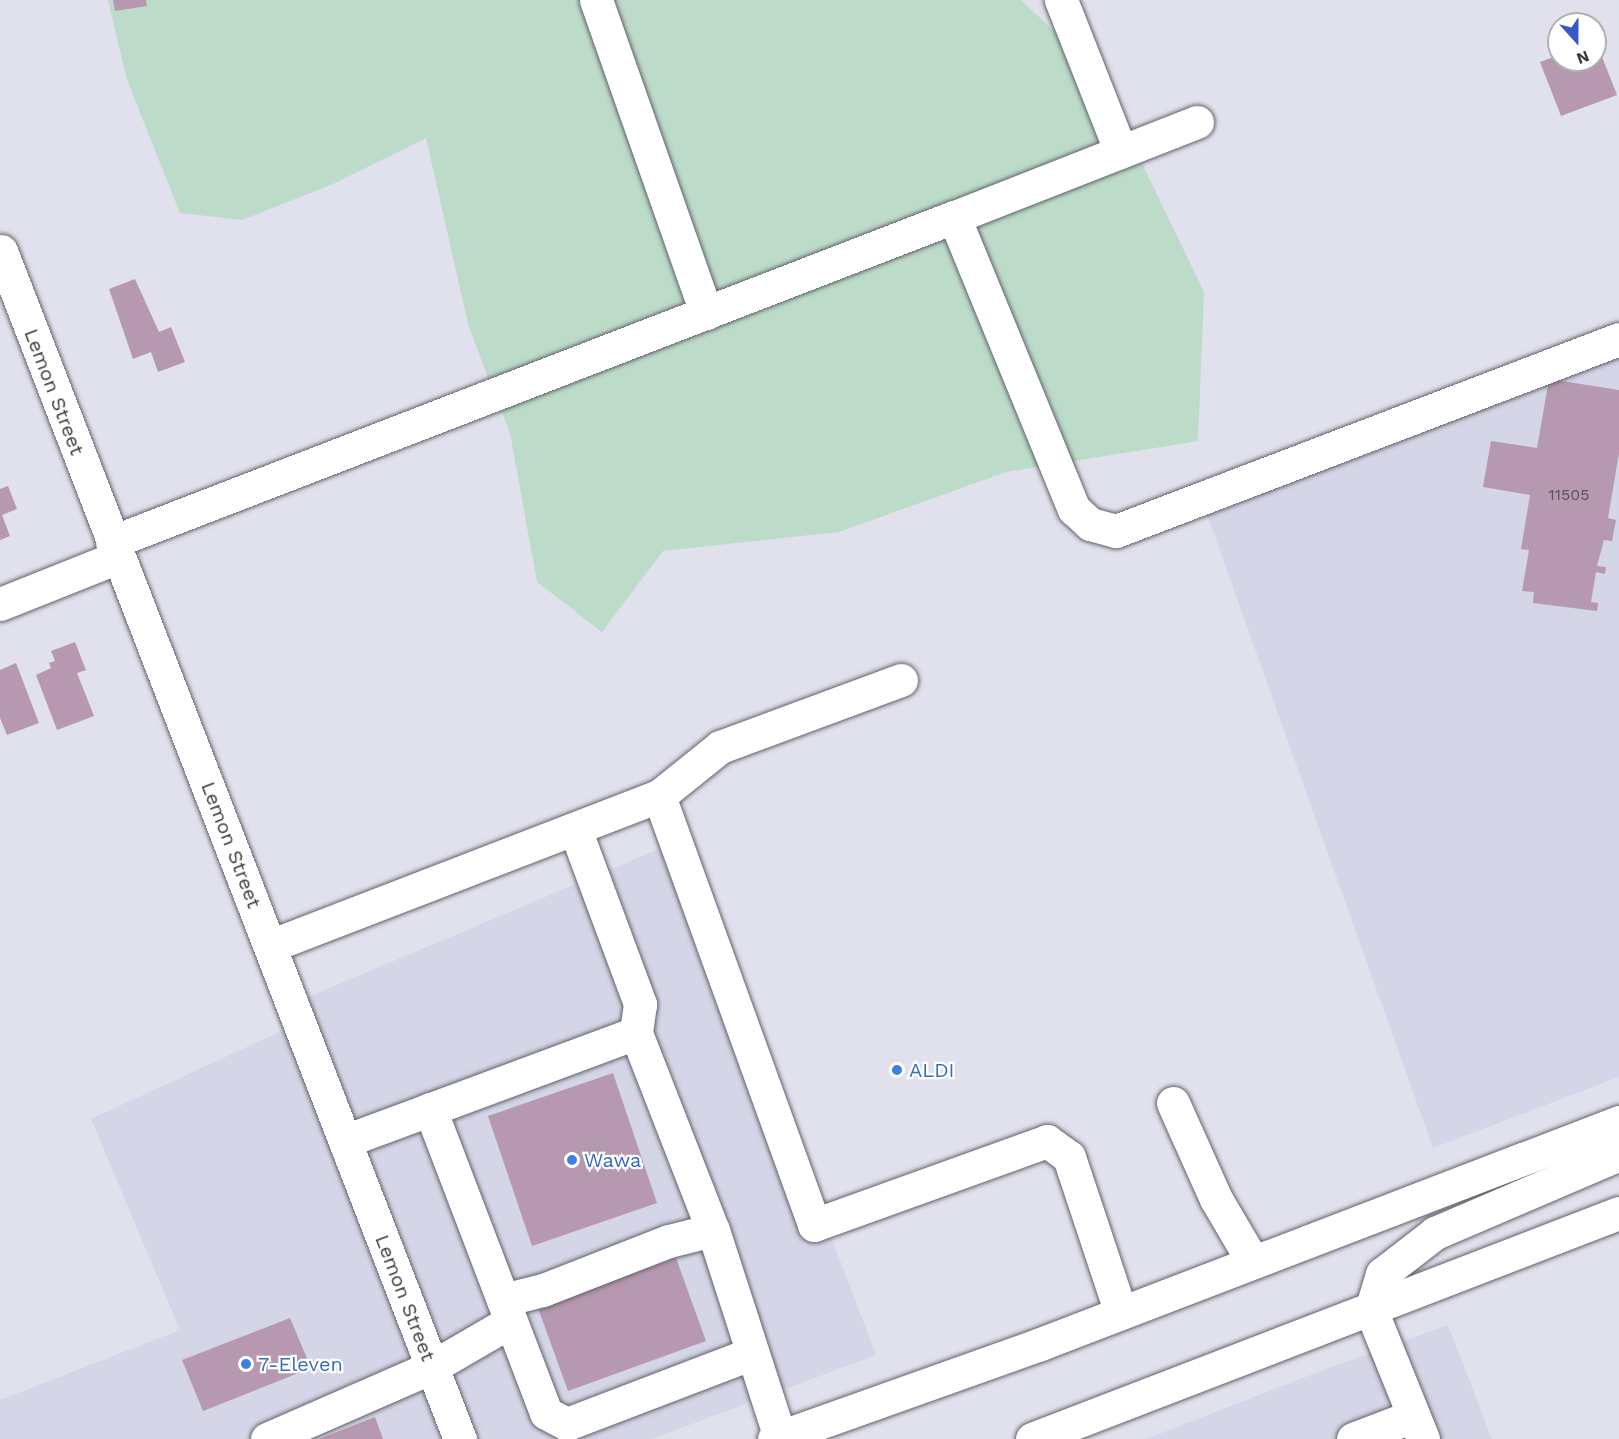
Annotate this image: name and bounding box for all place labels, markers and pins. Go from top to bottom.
place label: ALDI [909,1058,954,1082]
marker: ALDI [890,1063,904,1077]
place label: Wawa [584,1148,641,1172]
marker: Wawa [565,1153,579,1167]
place label: 7-Eleven [258,1352,343,1376]
marker: 7-Eleven [239,1357,253,1371]

